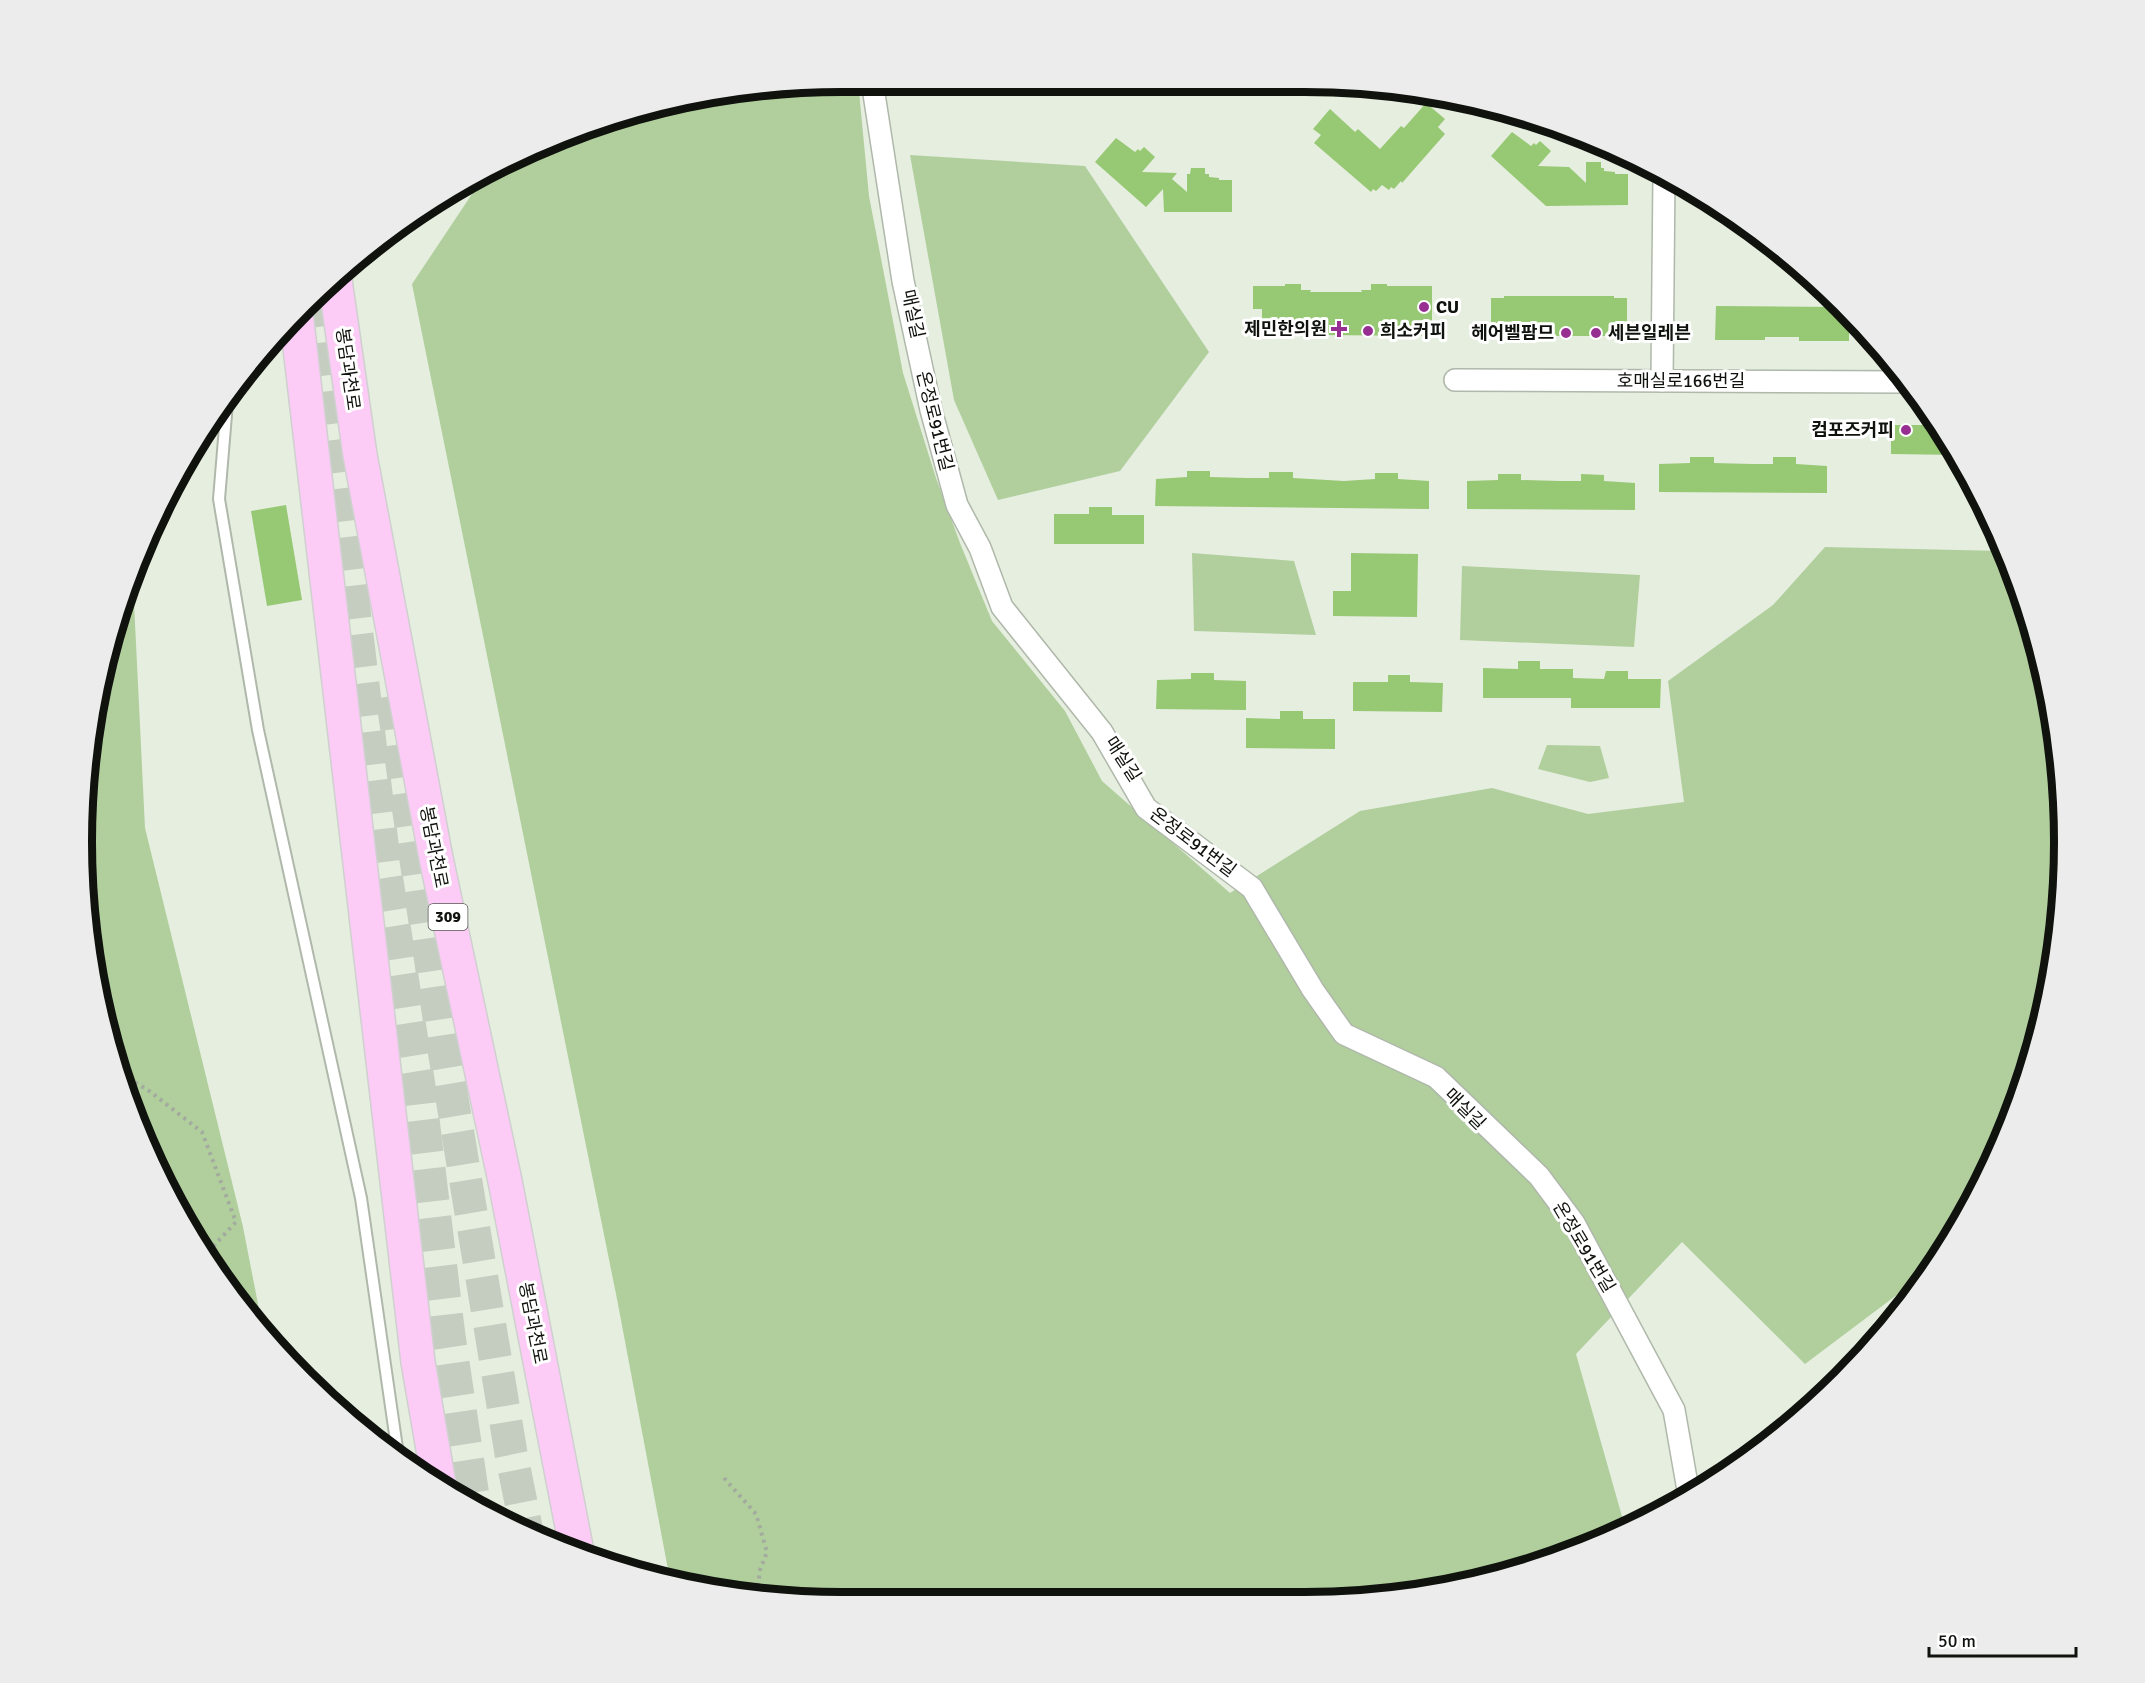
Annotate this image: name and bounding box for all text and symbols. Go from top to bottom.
street label: 매실길 [897,287,929,341]
place label: CU [1436,296,1459,318]
marker: CU [1417,300,1431,314]
place label: 제민한의원 [1244,318,1327,340]
place label: 희소커피 [1380,320,1446,342]
marker: 제민한의원 [1332,322,1346,336]
place label: 헤어벨팜므 [1471,322,1554,344]
place label: 세븐일레븐 [1608,322,1691,344]
marker: 희소커피 [1361,324,1375,338]
street label: 봉담과천로 [331,326,365,412]
marker: 헤어벨팜므 [1559,326,1573,340]
marker: 세븐일레븐 [1589,326,1603,340]
street label: 온정로91번길 [912,369,958,473]
street label: 호매실로166번길 [1617,370,1745,392]
place label: 컴포즈커피 [1811,419,1894,441]
marker: 컴포즈커피 [1899,423,1913,437]
street label: 매실길 [1100,732,1146,786]
street label: 온정로91번길 [1146,802,1240,882]
street label: 봉담과천로 [415,804,453,890]
road number: 309 [428,904,468,930]
street label: 매실길 [1440,1084,1490,1134]
street label: 온정로91번길 [1548,1198,1620,1296]
street label: 봉담과천로 [514,1280,552,1366]
scale bar [1929,1620,2076,1658]
text: 50 m [1938,1630,1976,1652]

